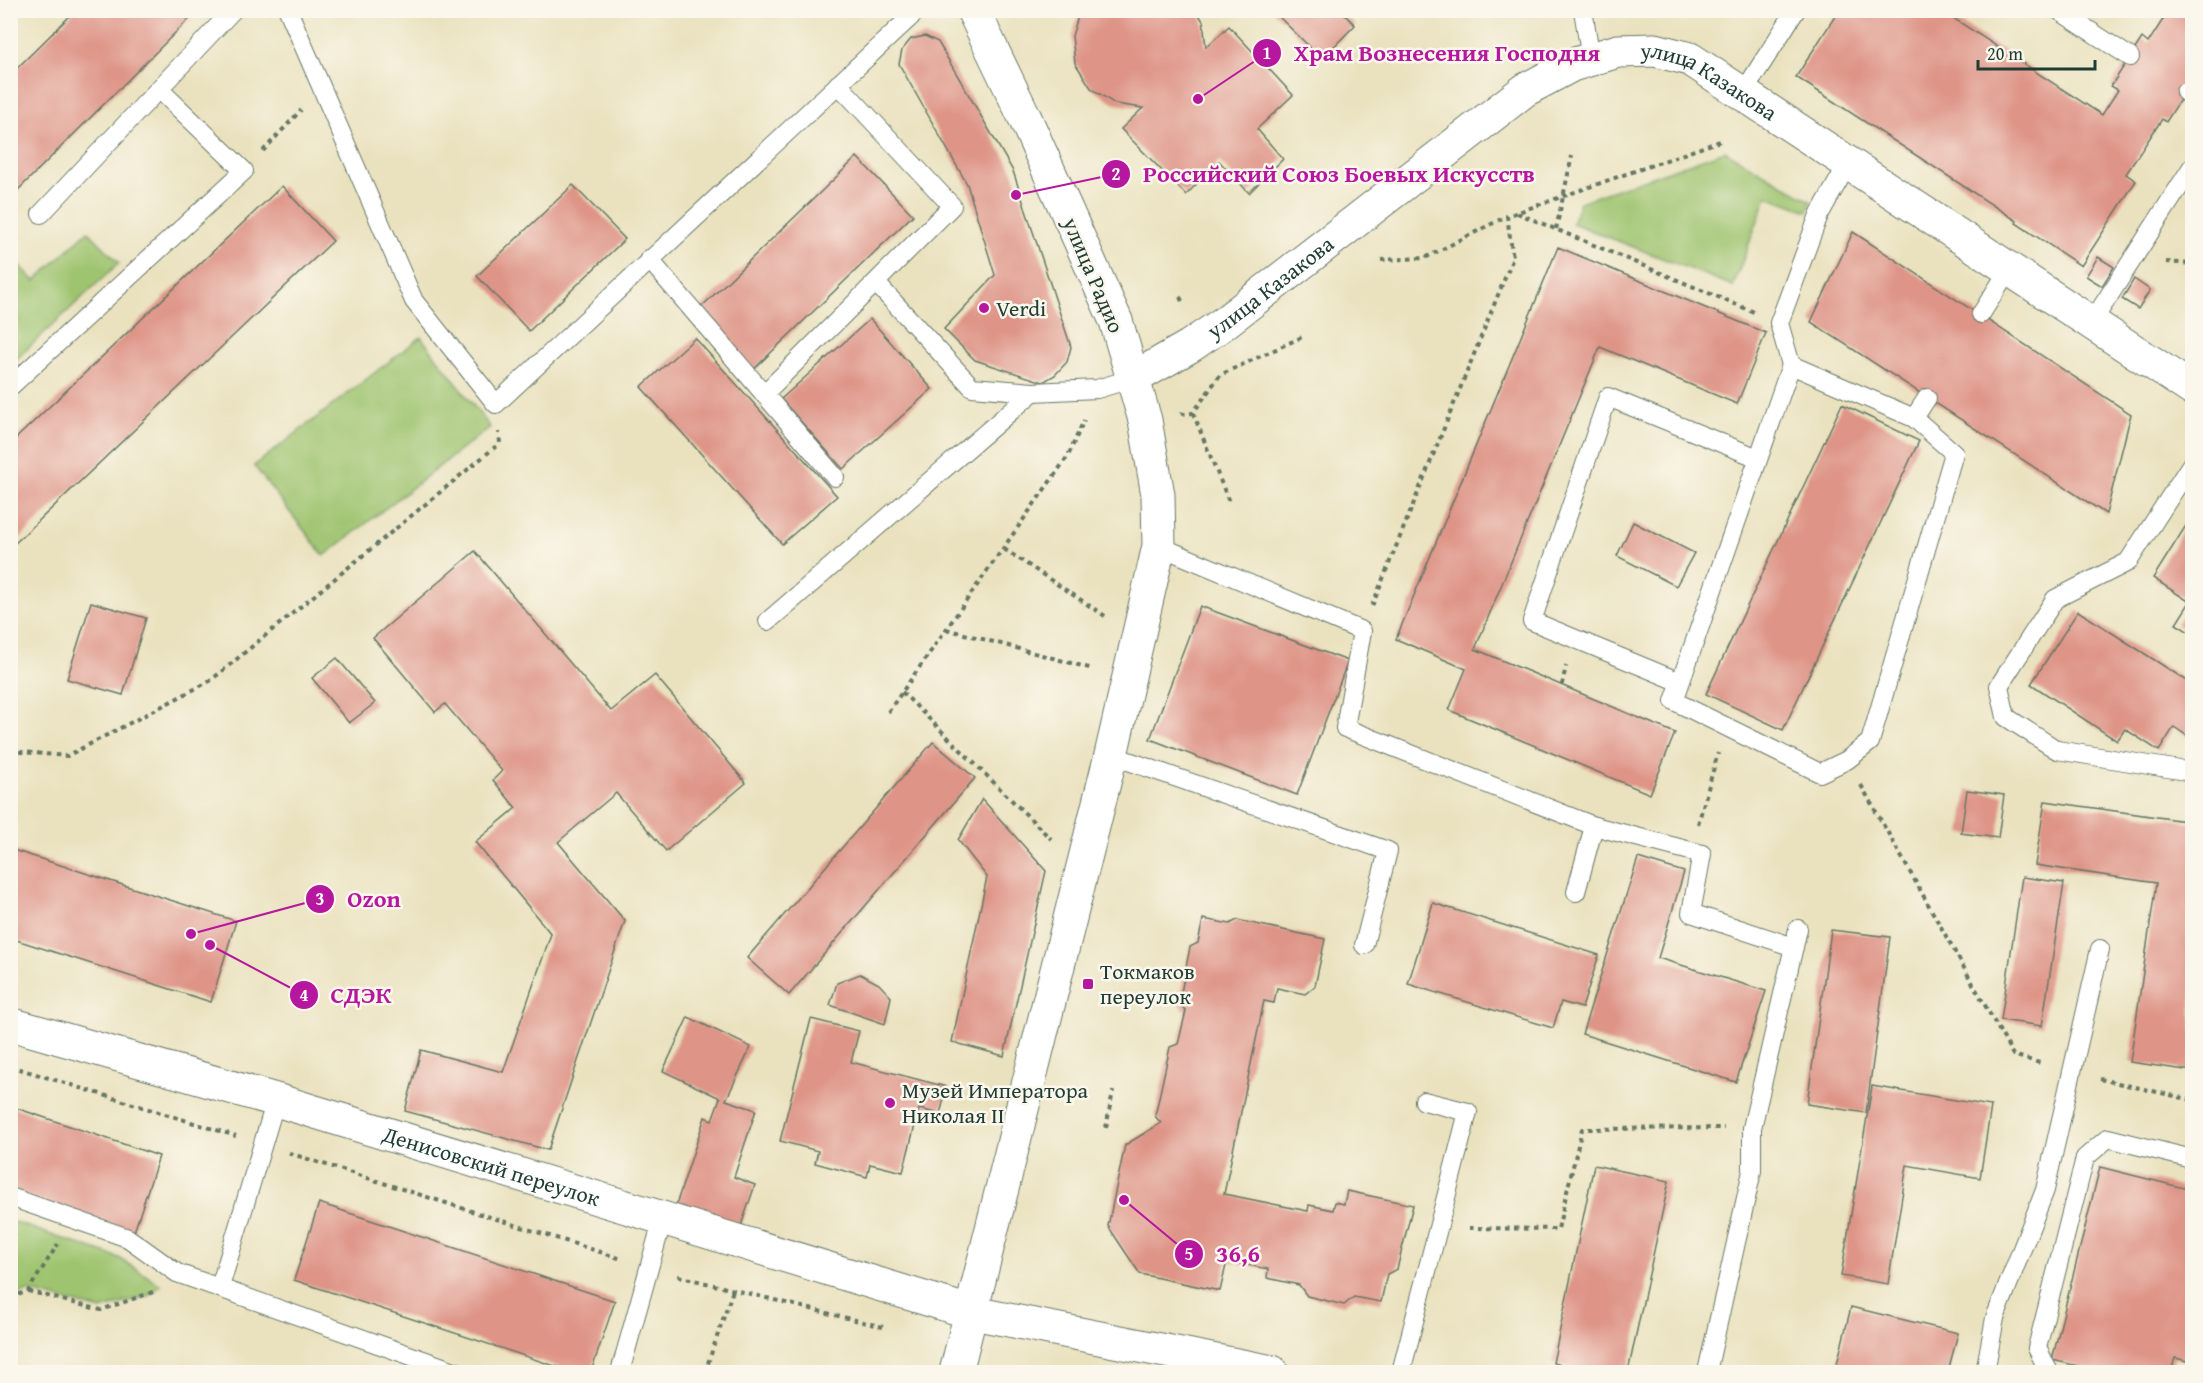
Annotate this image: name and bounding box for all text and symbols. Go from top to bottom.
callout: Храм Вознесения Господня [1252,32,1612,74]
scale bar [1978,33,2095,71]
street label: улица Казакова [1639,34,1784,128]
text: Храм Вознесения Господня [1294,35,1600,70]
text: 1 [1262,39,1272,66]
text: 20 m [1987,40,2023,67]
callout: Российский Союз Боевых Искусств [1101,153,1547,195]
text: Российский Союз Боевых Искусств [1143,156,1535,191]
text: 2 [1111,160,1121,187]
street label: улица Радио [1055,211,1133,338]
street label: улица Казакова [1200,228,1341,347]
place label: Verdi [996,292,1046,324]
marker: Verdi [977,301,991,315]
callout: Ozon [305,878,412,920]
text: Ozon [347,881,401,916]
text: 3 [315,885,325,912]
place label: Токмаков переулок [1100,955,1195,1012]
callout: СДЭК [289,974,404,1016]
text: СДЭК [330,977,392,1012]
marker: Токмаков переулок [1081,977,1095,991]
text: 4 [299,981,309,1008]
place label: Музей Императора Николая II [902,1074,1089,1131]
marker: Музей Императора Николая II [883,1096,897,1110]
street label: Денисовский переулок [378,1117,604,1214]
callout: 36,6 [1174,1233,1272,1275]
text: 36,6 [1216,1236,1260,1271]
text: 5 [1184,1240,1194,1267]

